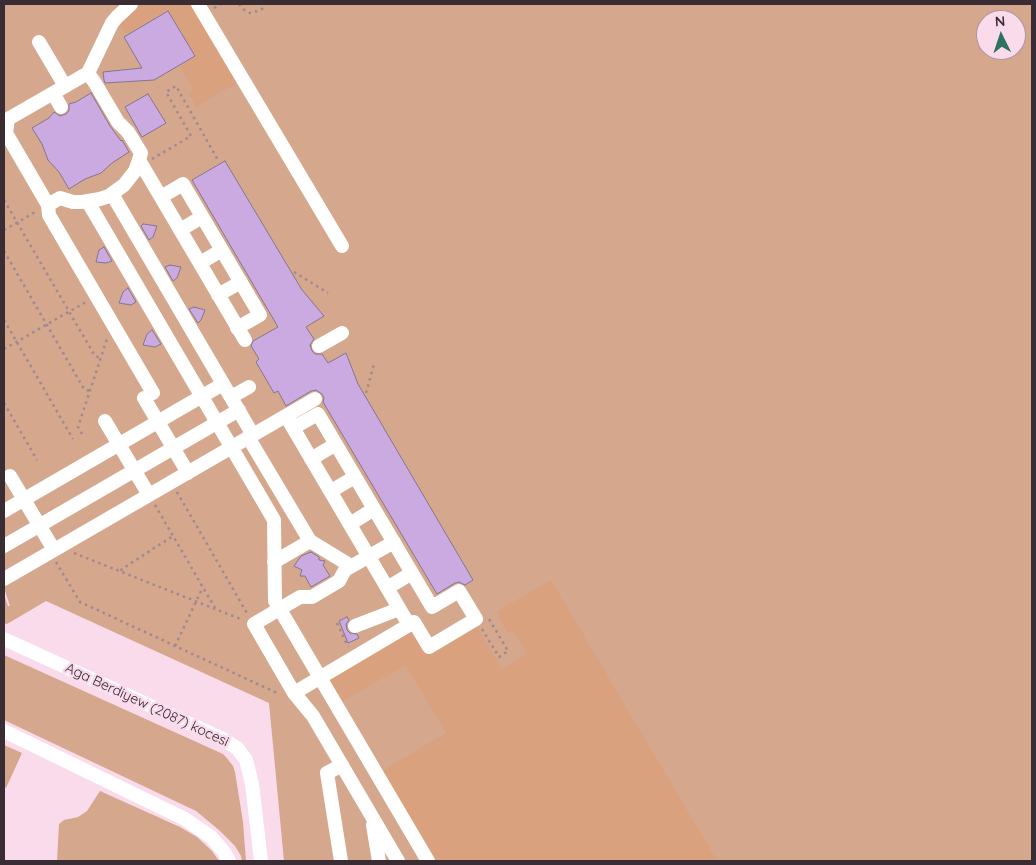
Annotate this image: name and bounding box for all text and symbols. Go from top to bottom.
north arrow [976,10,1026,60]
text: N [994,12,1006,30]
street label: Aga Berdiyew (2087) kocesi [62,660,232,750]

